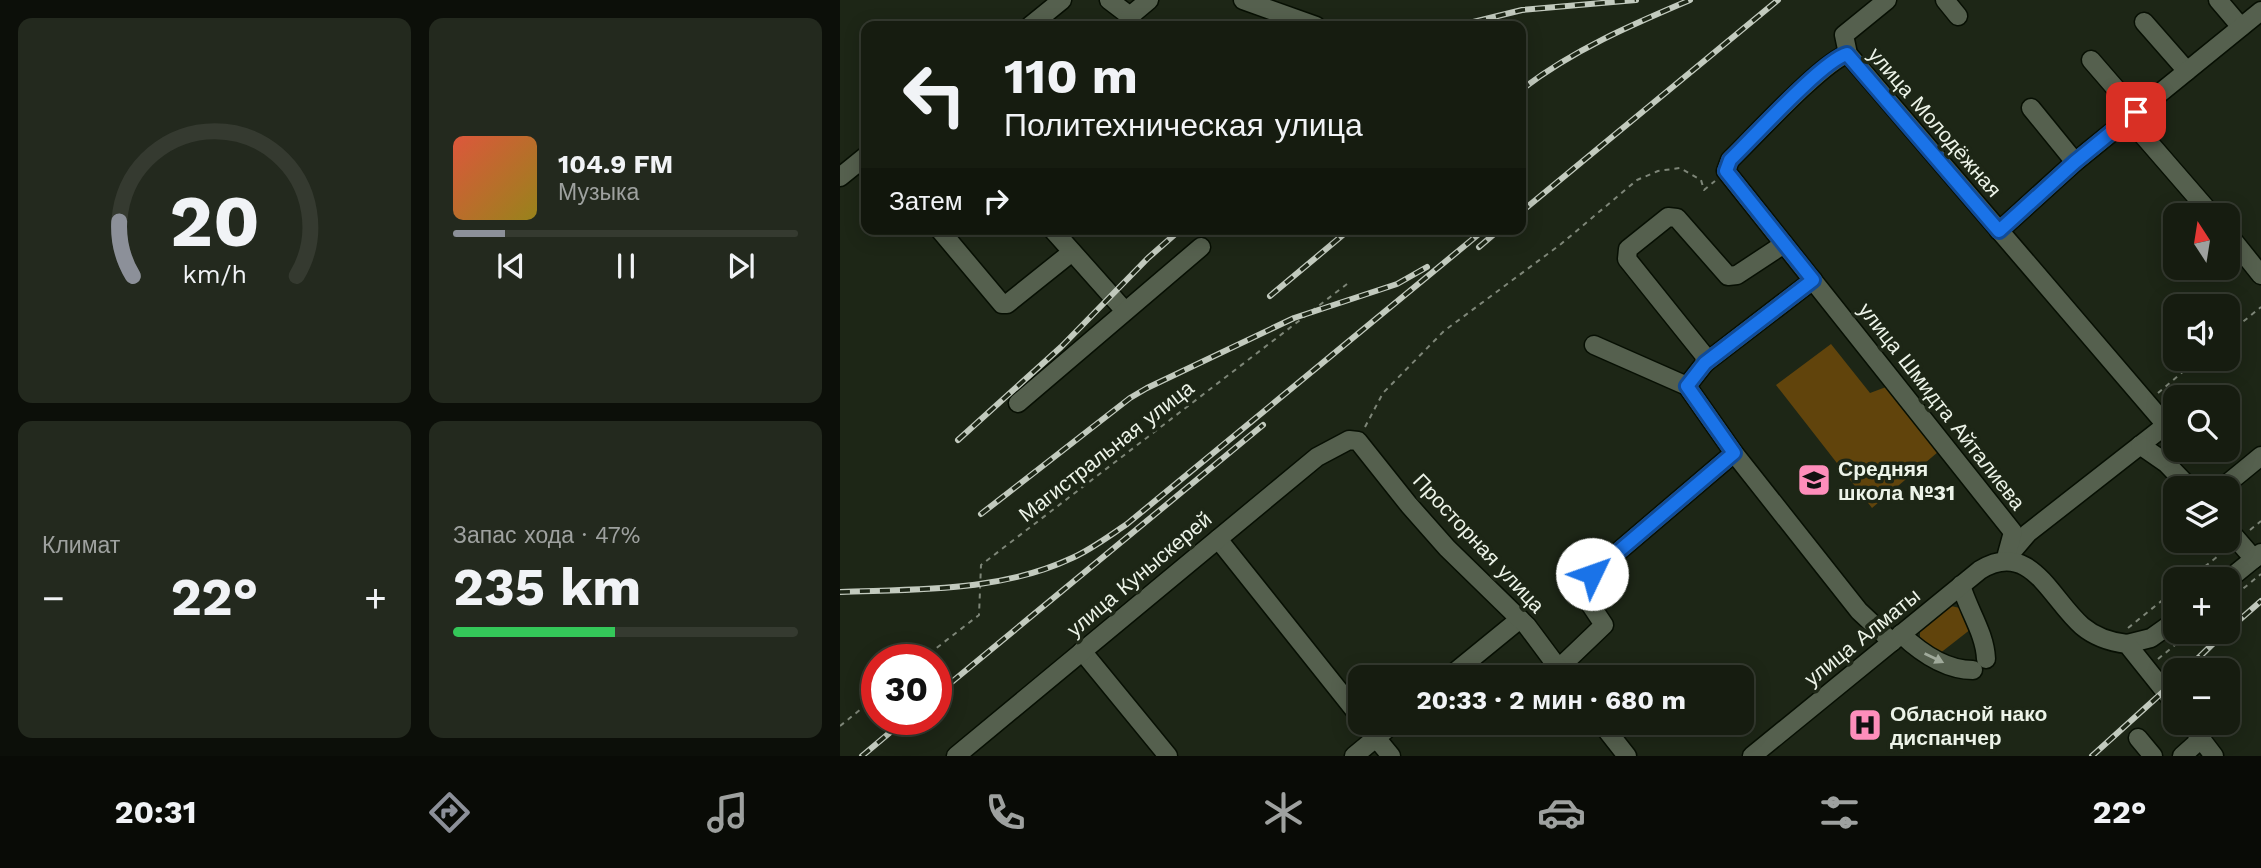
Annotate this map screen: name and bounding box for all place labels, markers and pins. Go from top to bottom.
pin [2106,82,2166,142]
place label: Средняя школа №31 [1838,456,1955,505]
school or university icon: Средняя школа №31 [1795,461,1833,499]
place label: Обласной нако диспанчер [1890,701,2047,750]
hospital icon: Обласной нако диспанчер [1846,706,1884,744]

